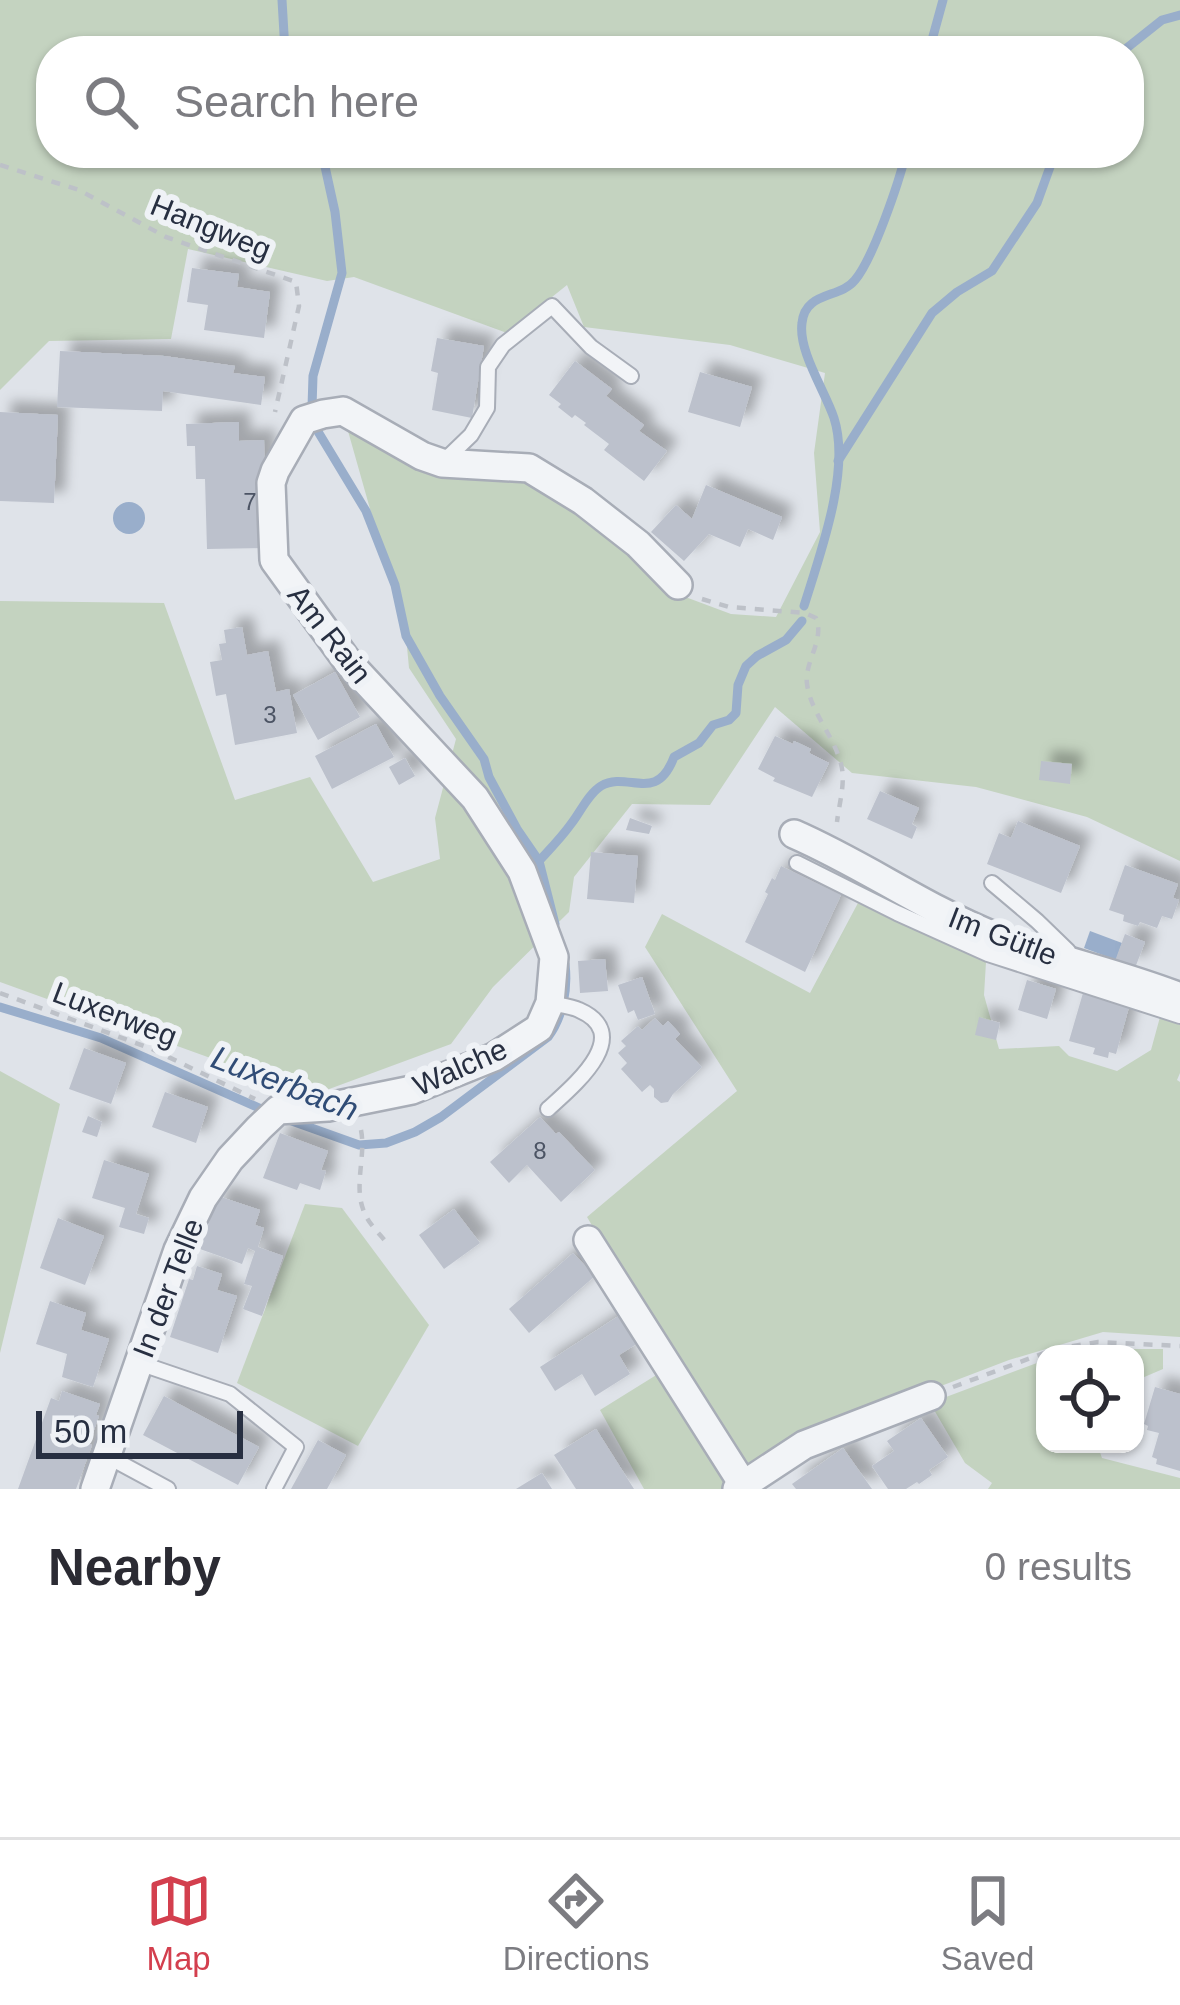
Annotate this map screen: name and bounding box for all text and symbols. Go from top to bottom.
search box [36,36,1144,168]
icon: search [78,69,144,135]
text: Search here [174,76,419,127]
street label: Hangweg [146,188,276,266]
house number: 7 [243,488,257,515]
street label: Am Rain [282,579,378,689]
house number: 3 [263,701,277,728]
street label: Im Gütle [944,900,1062,972]
street label: Luxerweg [48,975,182,1053]
street label: Walche [408,1032,512,1102]
water label: Luxerbach [206,1038,364,1128]
house number: 8 [533,1137,547,1164]
street label: In der Telle [126,1214,210,1362]
map controls [1036,1345,1144,1453]
button: locate [1036,1345,1144,1453]
scale bar [36,1405,243,1458]
text: 50 m [54,1413,127,1450]
text: Nearby [48,1539,221,1596]
text: 0 results [985,1545,1132,1588]
tab: Map [146,1868,212,1978]
tab: Directions [503,1868,650,1978]
tab: Saved [941,1868,1034,1978]

